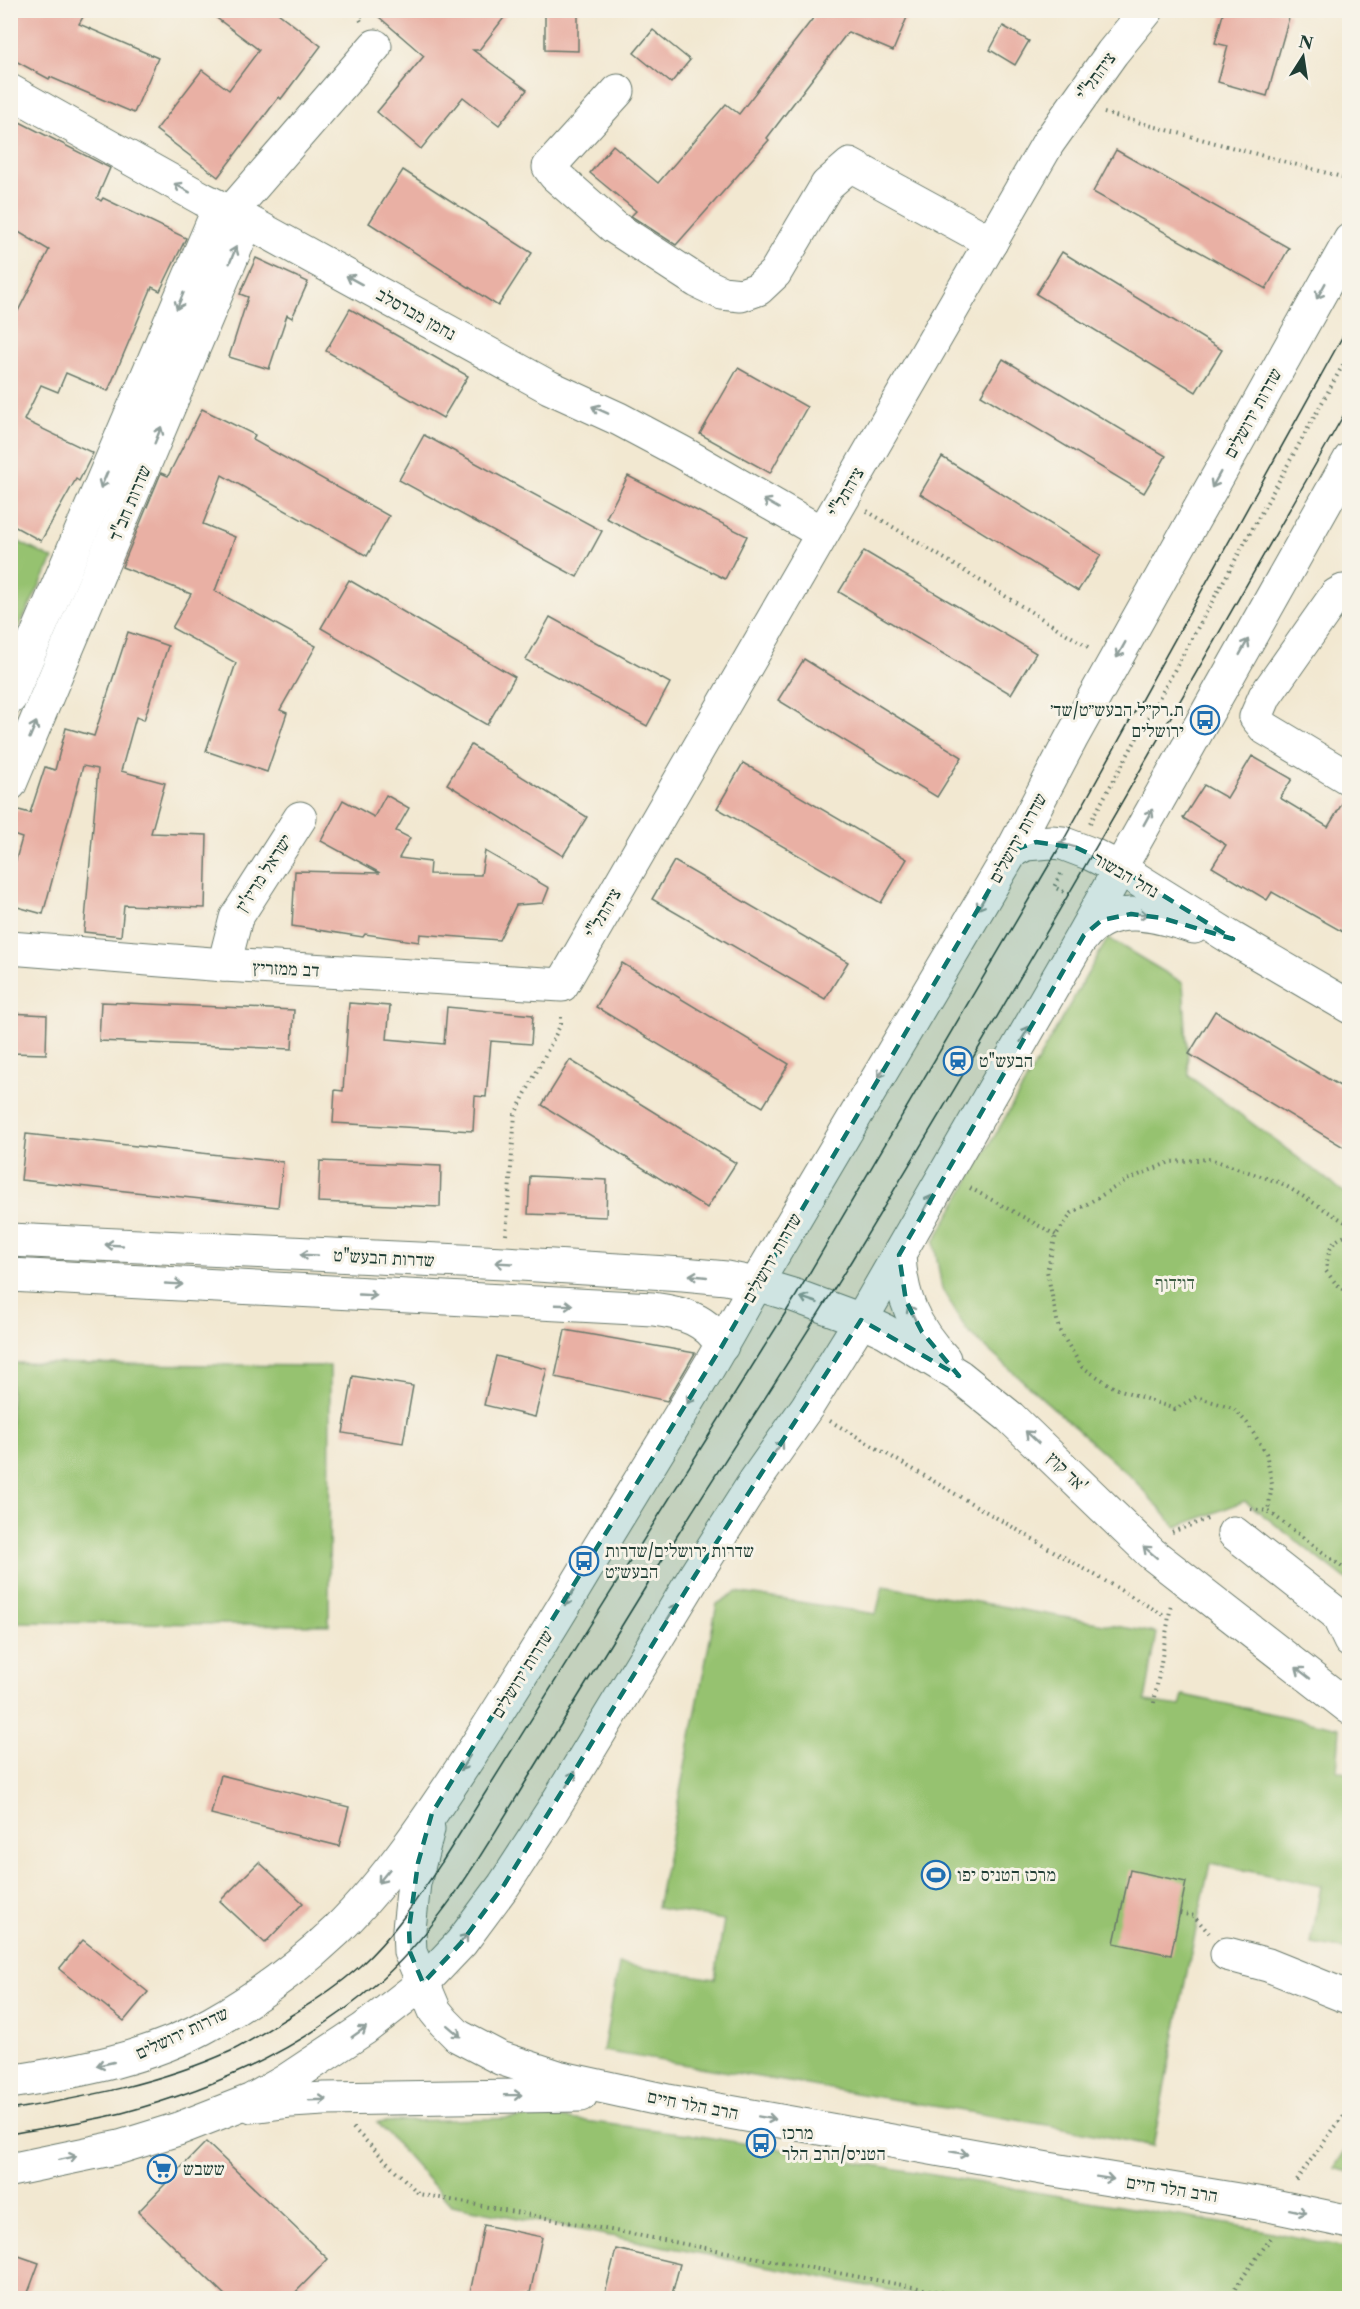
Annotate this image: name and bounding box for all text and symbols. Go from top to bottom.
north arrow [1273,27,1333,87]
text: N [1297,31,1315,54]
street label: ציהתל"י [1071,48,1121,104]
one-way arrow [174,181,191,193]
one-way arrow [228,246,239,264]
one-way arrow [346,274,363,286]
one-way arrow [1315,282,1326,300]
street label: נחמן מברסלב [372,283,460,345]
one-way arrow [174,291,185,309]
street label: שדרות ירושלים [1219,364,1287,462]
one-way arrow [592,404,610,416]
one-way arrow [153,426,165,444]
street label: שדרות חב"ד [104,462,156,544]
street label: ציהתל"י [823,463,869,521]
one-way arrow [98,471,110,489]
one-way arrow [1210,471,1222,488]
one-way arrow [763,498,780,510]
one-way arrow [1238,639,1250,656]
one-way arrow [1115,641,1126,659]
place label: ת.רק״ל הבעש״ט/שד׳ ירושלים [1050,699,1184,742]
bus stop icon: ת.רק״ל הבעש״ט/שד׳ ירושלים [1189,704,1221,736]
one-way arrow [28,722,39,740]
street label: שדרות ירושלים [984,789,1052,887]
one-way arrow [1142,809,1154,826]
street label: ישראל מריז'ין [231,830,297,916]
one-way arrow [1058,839,1077,850]
street label: נחל הבשור [1089,847,1163,903]
street label: ציהתל"י [580,884,626,942]
one-way arrow [976,893,988,910]
one-way arrow [1128,909,1148,920]
street label: דב ממזריץ [252,956,320,982]
one-way arrow [1019,1026,1031,1043]
station icon: הבעש"ט [942,1045,974,1077]
place label: הבעש"ט [979,1050,1033,1072]
one-way arrow [876,1061,888,1078]
one-way arrow [922,1195,934,1212]
street label: שדרות ירושלים [738,1209,806,1307]
one-way arrow [105,1240,125,1251]
street label: שדרות הבעש"ט [333,1244,435,1272]
one-way arrow [299,1249,319,1260]
one-way arrow [494,1258,514,1269]
one-way arrow [689,1270,709,1281]
park label: דוידוף [1155,1272,1195,1294]
one-way arrow [163,1278,183,1289]
one-way arrow [358,1289,378,1300]
one-way arrow [800,1294,819,1305]
one-way arrow [554,1300,574,1311]
one-way arrow [905,1304,917,1322]
one-way arrow [685,1387,697,1404]
one-way arrow [1024,1430,1039,1444]
one-way arrow [772,1441,784,1457]
street label: אד קוץ' [1042,1447,1092,1497]
place label: שדרות ירושלים/שדרות הבעש״ט [605,1540,754,1583]
bus stop icon: שדרות ירושלים/שדרות הבעש״ט [568,1545,600,1577]
one-way arrow [1143,1545,1159,1559]
one-way arrow [562,1589,574,1606]
one-way arrow [667,1604,679,1621]
street label: שדרות ירושלים [486,1626,558,1722]
one-way arrow [1295,1666,1311,1679]
one-way arrow [459,1754,471,1771]
one-way arrow [565,1771,577,1788]
sports icon: מרכז הטניס יפו [920,1859,952,1891]
place label: מרכז הטניס יפו [957,1864,1056,1886]
one-way arrow [377,1868,390,1884]
one-way arrow [456,1933,469,1949]
street label: שדרות ירושלים [132,2002,232,2064]
one-way arrow [446,2025,462,2038]
one-way arrow [351,2026,367,2038]
one-way arrow [96,2059,115,2071]
street label: הרב הלר חיים [646,2085,740,2125]
one-way arrow [502,2090,522,2101]
one-way arrow [307,2094,327,2105]
one-way arrow [757,2113,776,2124]
place label: מרכז הטניס/הרב הלר [782,2122,886,2165]
bus stop icon: מרכז הטניס/הרב הלר [745,2127,777,2159]
one-way arrow [949,2148,968,2159]
one-way arrow [57,2152,77,2163]
supermarket icon: ששבש [146,2153,178,2185]
place label: ששבש [183,2158,225,2180]
street label: הרב הלר חיים [1125,2171,1219,2207]
one-way arrow [1095,2173,1115,2184]
one-way arrow [1287,2206,1307,2217]

